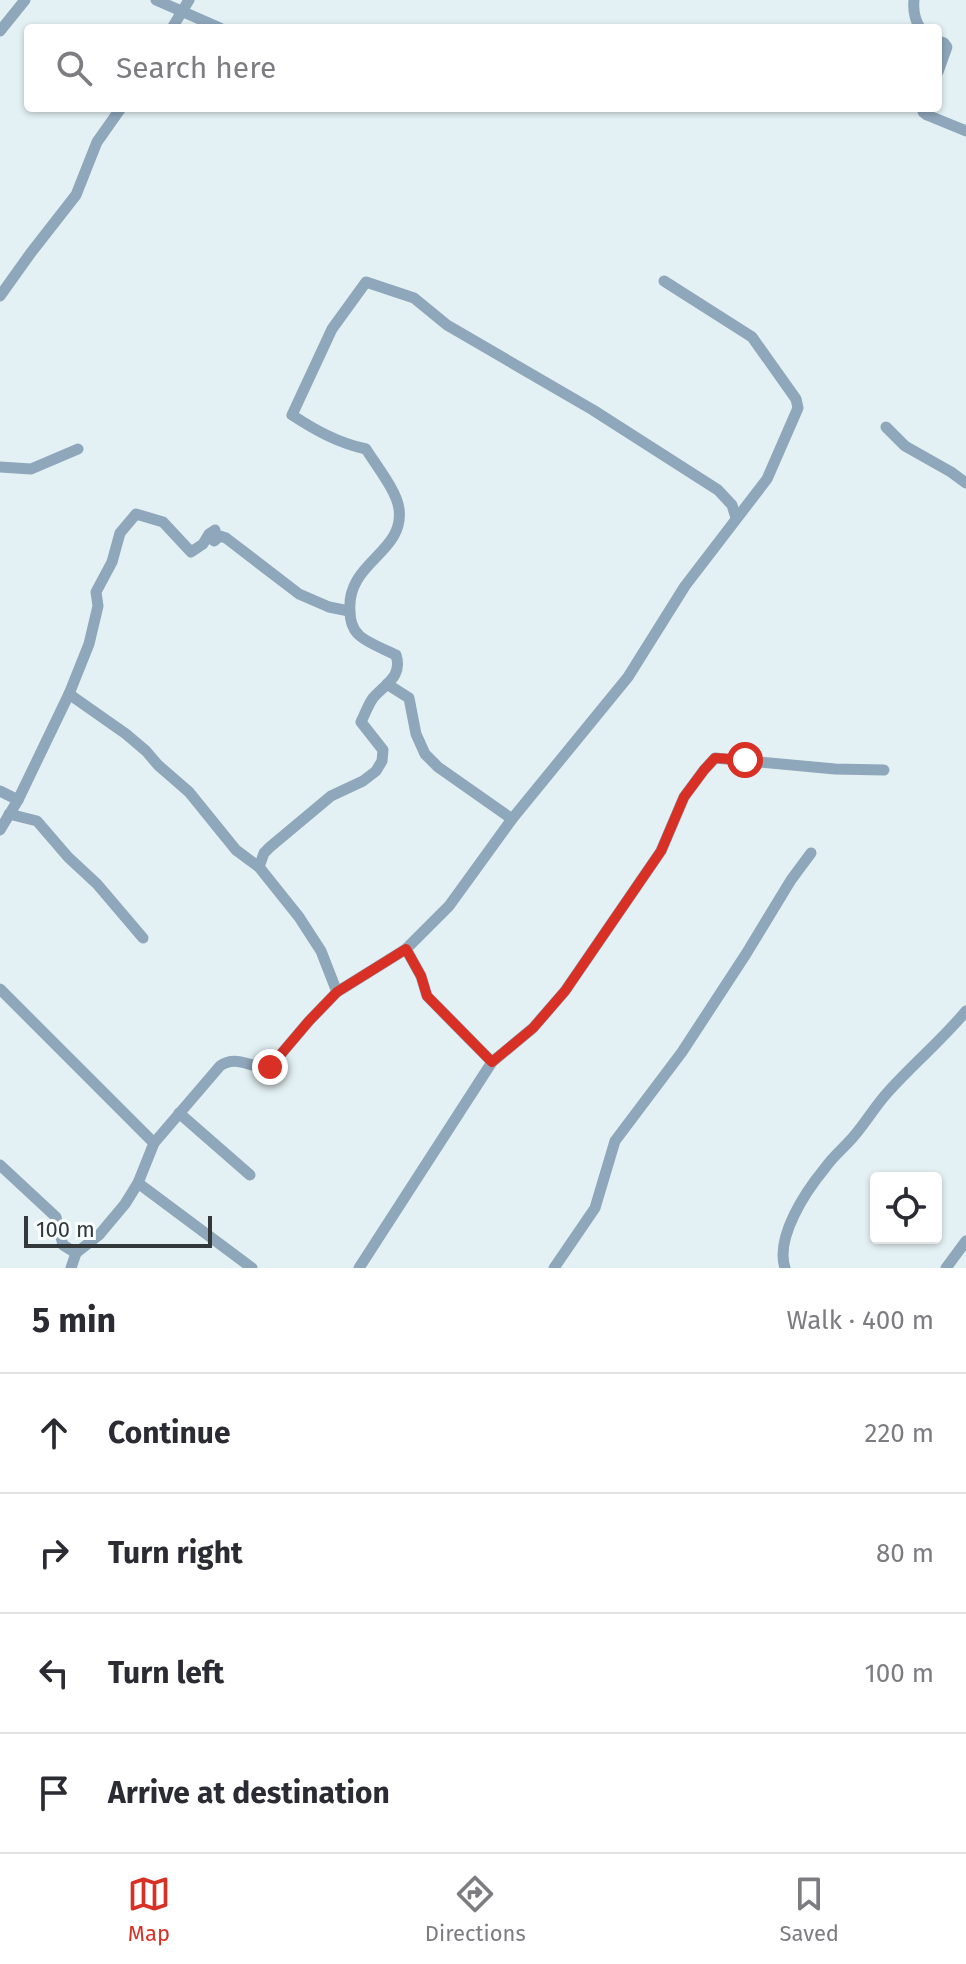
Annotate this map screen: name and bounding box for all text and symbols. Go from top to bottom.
search box [24,24,942,112]
icon: search [52,46,96,90]
text: Search here [116,50,276,86]
route start [727,742,763,778]
route end [252,1049,288,1085]
map controls [870,1172,942,1244]
button: locate [870,1172,942,1244]
scale bar [24,1212,212,1248]
text: 100 m [36,1216,95,1243]
text: 5 min [32,1300,116,1341]
text: Walk · 400 m [786,1305,934,1336]
icon: ahead [32,1411,76,1455]
text: Continue [108,1415,231,1451]
text: 220 m [865,1418,934,1449]
icon: right [32,1531,76,1575]
text: Turn right [108,1535,243,1571]
text: 80 m [876,1538,934,1569]
icon: left [32,1651,76,1695]
text: Turn left [108,1655,224,1691]
text: 100 m [865,1658,934,1689]
icon: arrive [32,1771,76,1815]
text: Arrive at destination [108,1775,390,1811]
tab: Map [127,1872,171,1947]
tab: Directions [425,1872,526,1947]
tab: Saved [780,1872,839,1947]

